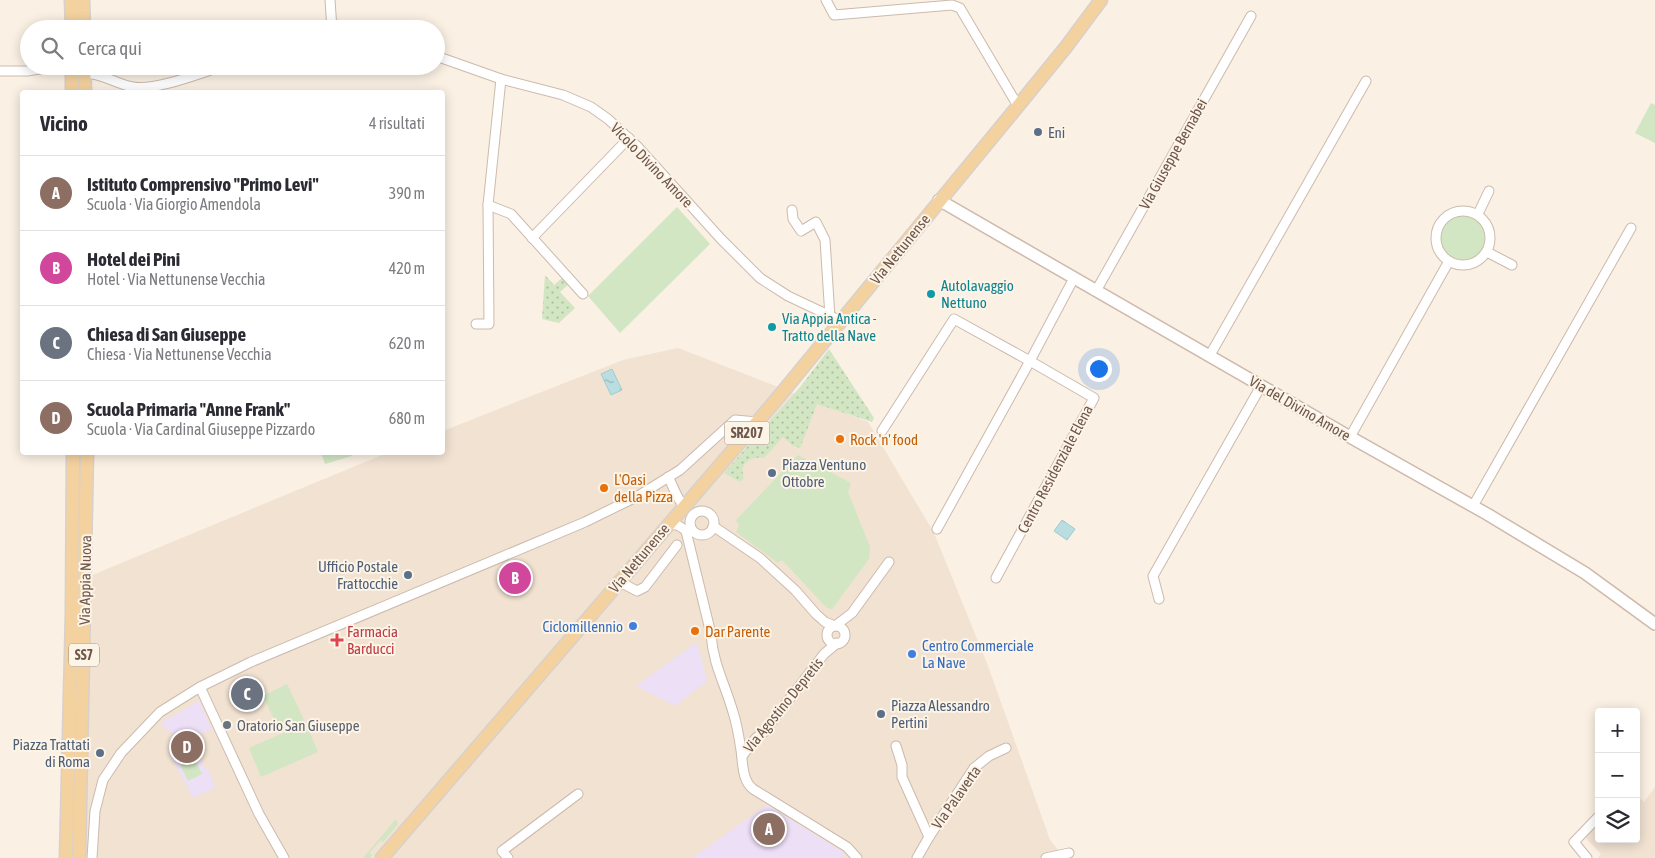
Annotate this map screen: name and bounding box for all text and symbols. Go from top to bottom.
search box [20,20,445,75]
icon: search [38,34,66,62]
text: Cerca qui [78,37,142,59]
street label: Via Giuseppe Bernabei [1136,96,1210,212]
text: Vicino [40,111,88,135]
text: 4 risultati [369,114,425,132]
street label: Vicolo Divino Amore [607,119,697,211]
place label: Eni [1048,124,1065,141]
marker: Eni [1032,126,1044,138]
text: Istituto Comprensivo "Primo Levi" [87,173,319,195]
text: A [52,184,60,202]
text: 390 m [389,184,425,202]
text: Scuola · Via Giorgio Amendola [87,195,261,213]
street label: Via Nettunense [867,211,933,287]
text: Hotel dei Pini [87,248,180,270]
text: B [52,259,60,277]
text: 420 m [389,259,425,277]
text: Hotel · Via Nettunense Vecchia [87,270,266,288]
place label: Autolavaggio Nettuno [941,277,1014,311]
marker: Autolavaggio Nettuno [925,288,937,300]
place label: Via Appia Antica - Tratto della Nave [782,310,877,344]
marker: Via Appia Antica - Tratto della Nave [766,321,778,333]
text: Chiesa di San Giuseppe [87,323,246,345]
text: C [52,334,60,352]
text: 620 m [389,334,425,352]
text: Chiesa · Via Nettunense Vecchia [87,345,272,363]
your location [1086,356,1112,382]
street label: Via del Divino Amore [1246,372,1354,444]
text: Scuola Primaria "Anne Frank" [87,398,290,420]
street label: Centro Residenziale Elena [1014,402,1096,536]
text: D [52,409,60,427]
text: 680 m [389,409,425,427]
text: Scuola · Via Cardinal Giuseppe Pizzardo [87,420,315,438]
road number: SR207 [724,422,770,444]
place label: Rock 'n' food [850,431,918,448]
marker: Rock 'n' food [834,433,846,445]
place label: Piazza Ventuno Ottobre [782,456,866,490]
marker: Piazza Ventuno Ottobre [766,467,778,479]
place label: L'Oasi della Pizza [614,471,673,505]
marker: L'Oasi della Pizza [598,482,610,494]
street label: Via Nettunense [605,520,673,596]
street label: Via Appia Nuova [76,535,94,625]
place label: Ufficio Postale Frattocchie [318,558,398,592]
pin: B [499,559,531,597]
marker: Ufficio Postale Frattocchie [402,569,414,581]
place label: Ciclomillennio [542,618,623,635]
marker: Ciclomillennio [627,620,639,632]
place label: Farmacia Barducci [347,623,398,657]
place label: Dar Parente [705,623,771,640]
marker: Dar Parente [689,625,701,637]
marker: Farmacia Barducci [331,634,343,646]
place label: Centro Commerciale La Nave [922,637,1034,671]
road number: SS7 [69,644,99,666]
marker: Centro Commerciale La Nave [906,648,918,660]
street label: Via Agostino Depretis [740,654,826,756]
pin: C [231,675,263,713]
place label: Piazza Alessandro Pertini [891,697,990,731]
marker: Piazza Alessandro Pertini [875,708,887,720]
map controls [1595,708,1640,843]
button: + [1595,708,1640,753]
place label: Oratorio San Giuseppe [237,717,360,734]
marker: Oratorio San Giuseppe [221,719,233,731]
pin: D [171,728,203,766]
place label: Piazza Trattati di Roma [13,736,90,770]
marker: Piazza Trattati di Roma [94,747,106,759]
button: − [1595,753,1640,798]
street label: Via Palaverta [928,762,984,832]
button: layers [1595,798,1640,843]
pin: A [753,810,785,848]

